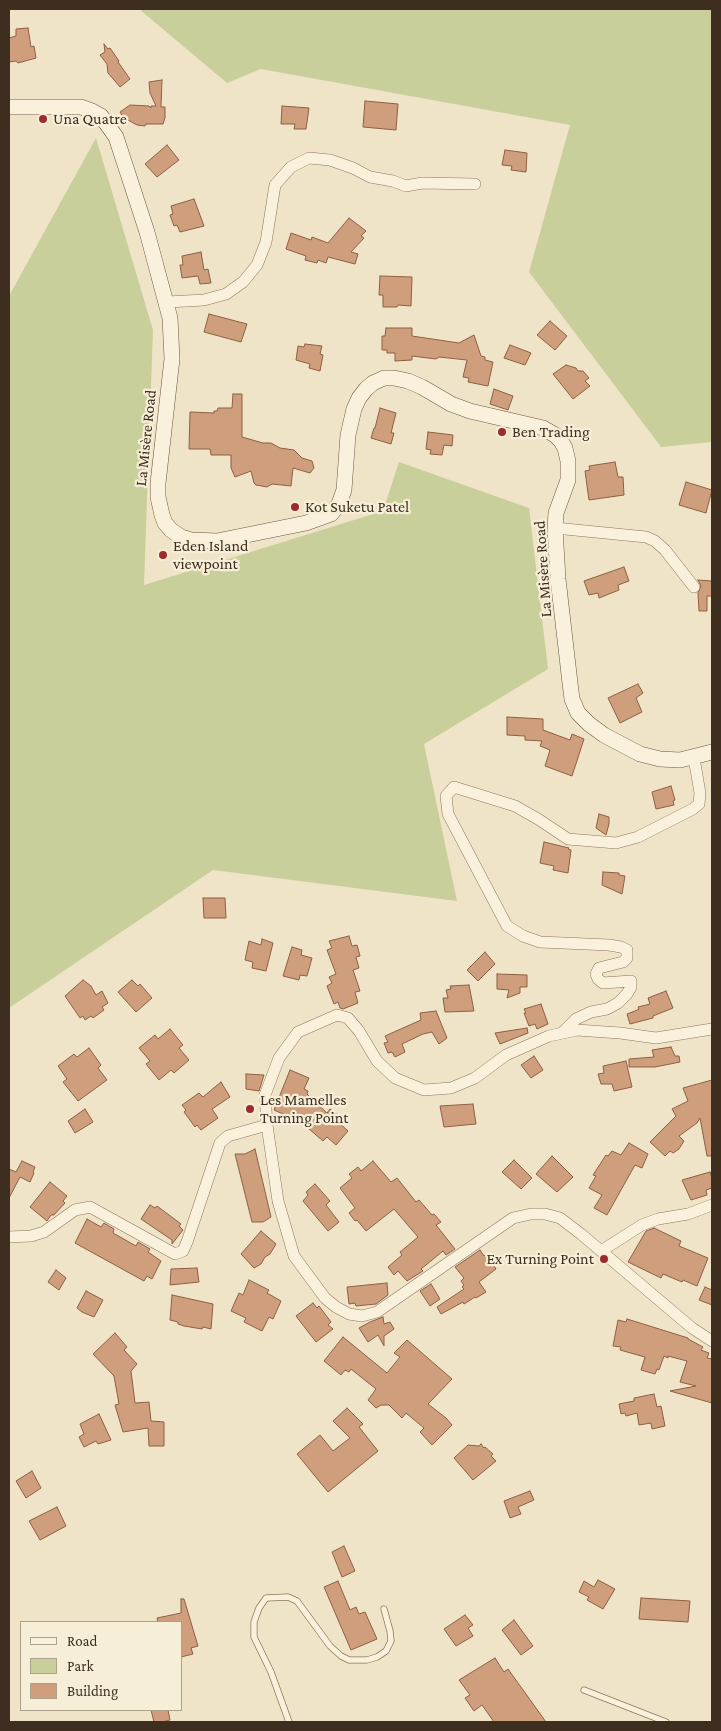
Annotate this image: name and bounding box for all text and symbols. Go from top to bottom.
place label: Una Quatre [53,109,127,129]
marker: Una Quatre [37,113,49,125]
street label: La Misère Road [131,389,161,487]
place label: Ben Trading [512,422,590,442]
marker: Ben Trading [496,426,508,438]
place label: Kot Suketu Patel [305,497,409,517]
marker: Kot Suketu Patel [289,501,301,513]
street label: La Misère Road [530,520,556,618]
place label: Eden Island viewpoint [173,536,248,574]
marker: Eden Island viewpoint [157,549,169,561]
place label: Les Mamelles Turning Point [260,1090,349,1128]
marker: Les Mamelles Turning Point [244,1103,256,1115]
place label: Ex Turning Point [486,1249,594,1269]
marker: Ex Turning Point [598,1253,610,1265]
legend [20,1621,182,1711]
text: Road [67,1633,97,1649]
text: Park [67,1658,94,1674]
text: Building [67,1683,118,1699]

